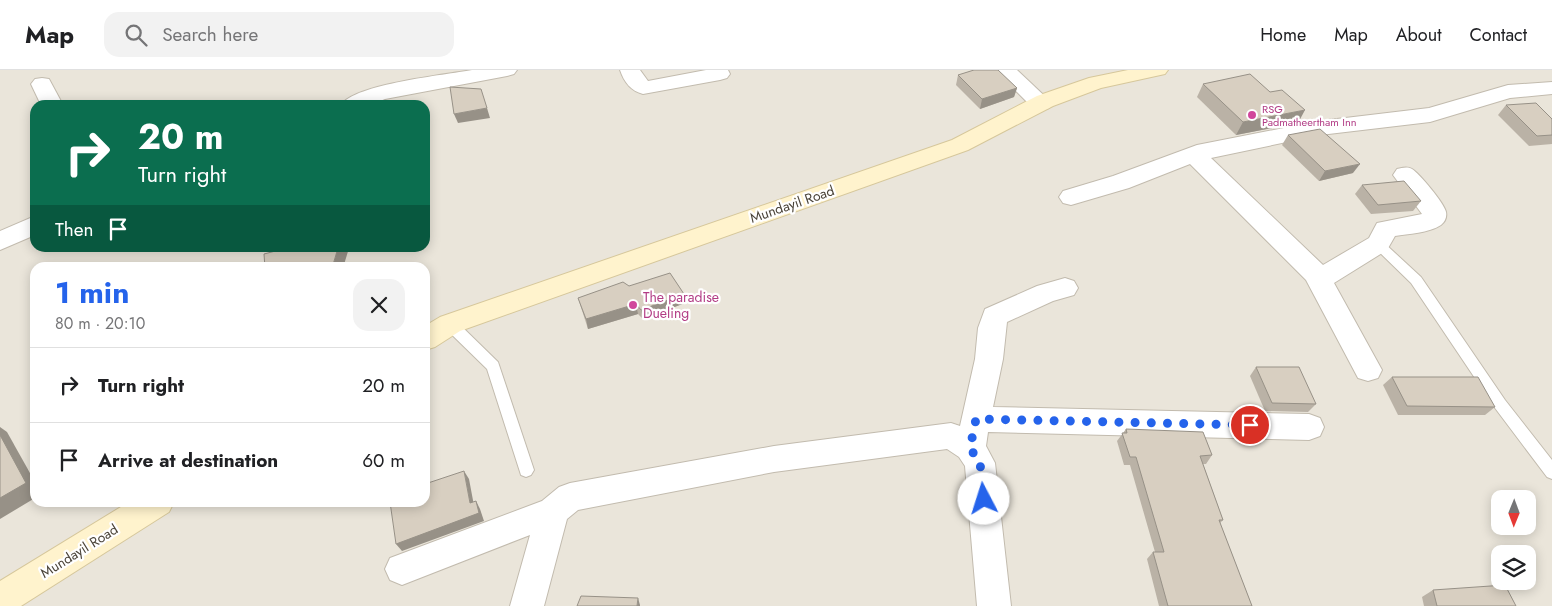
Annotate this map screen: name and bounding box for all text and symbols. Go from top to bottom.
search box [104,12,454,57]
text: Map [25,17,74,52]
icon: search [122,21,150,49]
text: Search here [162,21,258,48]
text: Home [1260,22,1306,48]
text: Map [1334,22,1368,48]
text: About [1396,22,1441,48]
text: Contact [1469,22,1527,48]
place label: RSG Padmatheertham Inn [1262,101,1356,130]
marker: RSG Padmatheertham Inn [1246,109,1258,121]
text: 20 m [138,112,223,162]
icon: right [55,120,120,185]
text: Turn right [138,158,226,190]
street label: Mundayil Road [747,180,837,228]
icon: arrive [104,215,132,243]
text: Then [55,216,94,243]
text: 1 min [55,271,129,314]
button: close [353,279,405,331]
place label: The paradise Dueling [643,287,719,323]
marker: The paradise Dueling [627,299,639,311]
text: 80 m · 20:10 [55,312,145,335]
icon: right [55,371,83,399]
text: Turn right [98,372,184,399]
text: 20 m [362,372,405,399]
pin [1229,404,1271,446]
icon: arrive [1236,411,1264,439]
icon: arrive [55,446,83,474]
text: Arrive at destination [98,447,278,474]
text: 60 m [362,447,405,474]
position arrow [957,472,1009,524]
north arrow [1491,490,1536,535]
map controls [1491,490,1536,590]
street label: Mundayil Road [36,519,122,583]
button: layers [1491,545,1536,590]

